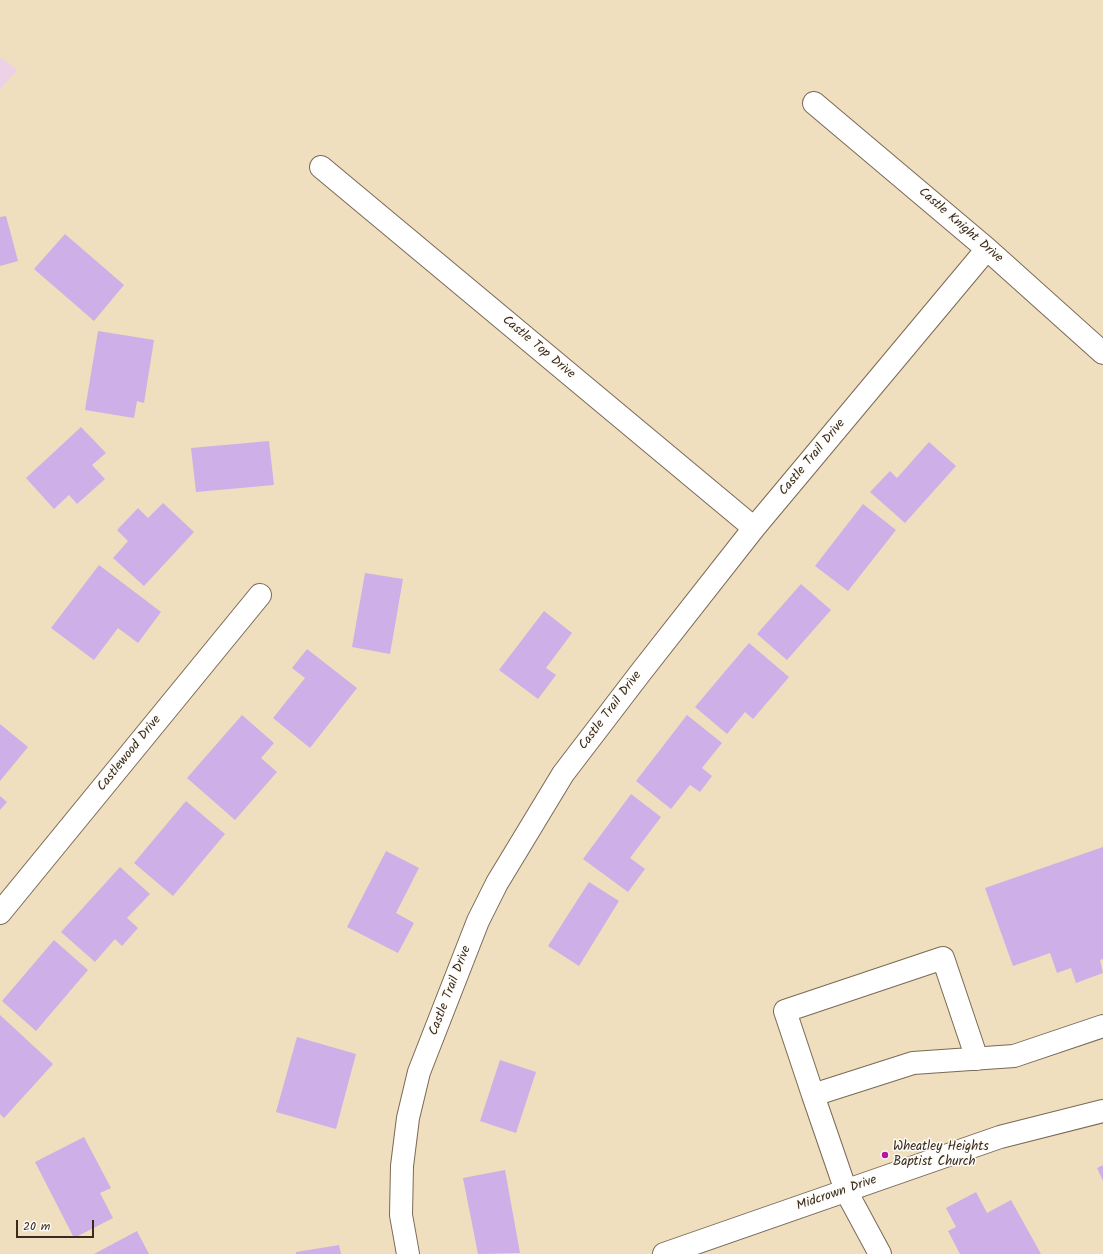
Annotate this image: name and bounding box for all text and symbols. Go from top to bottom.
street label: Castle Knight Drive [915,185,1005,267]
street label: Castle Top Drive [498,313,578,383]
street label: Castle Trail Drive [777,417,849,499]
street label: Castle Trail Drive [576,669,646,753]
street label: Castlewood Drive [95,713,165,795]
street label: Castle Trail Drive [427,944,475,1038]
place label: Wheatley Heights Baptist Church [893,1140,989,1171]
marker: Wheatley Heights Baptist Church [880,1150,890,1160]
street label: Midcrown Drive [795,1173,879,1215]
scale bar [18,1212,96,1238]
text: 20 m [23,1217,50,1236]

